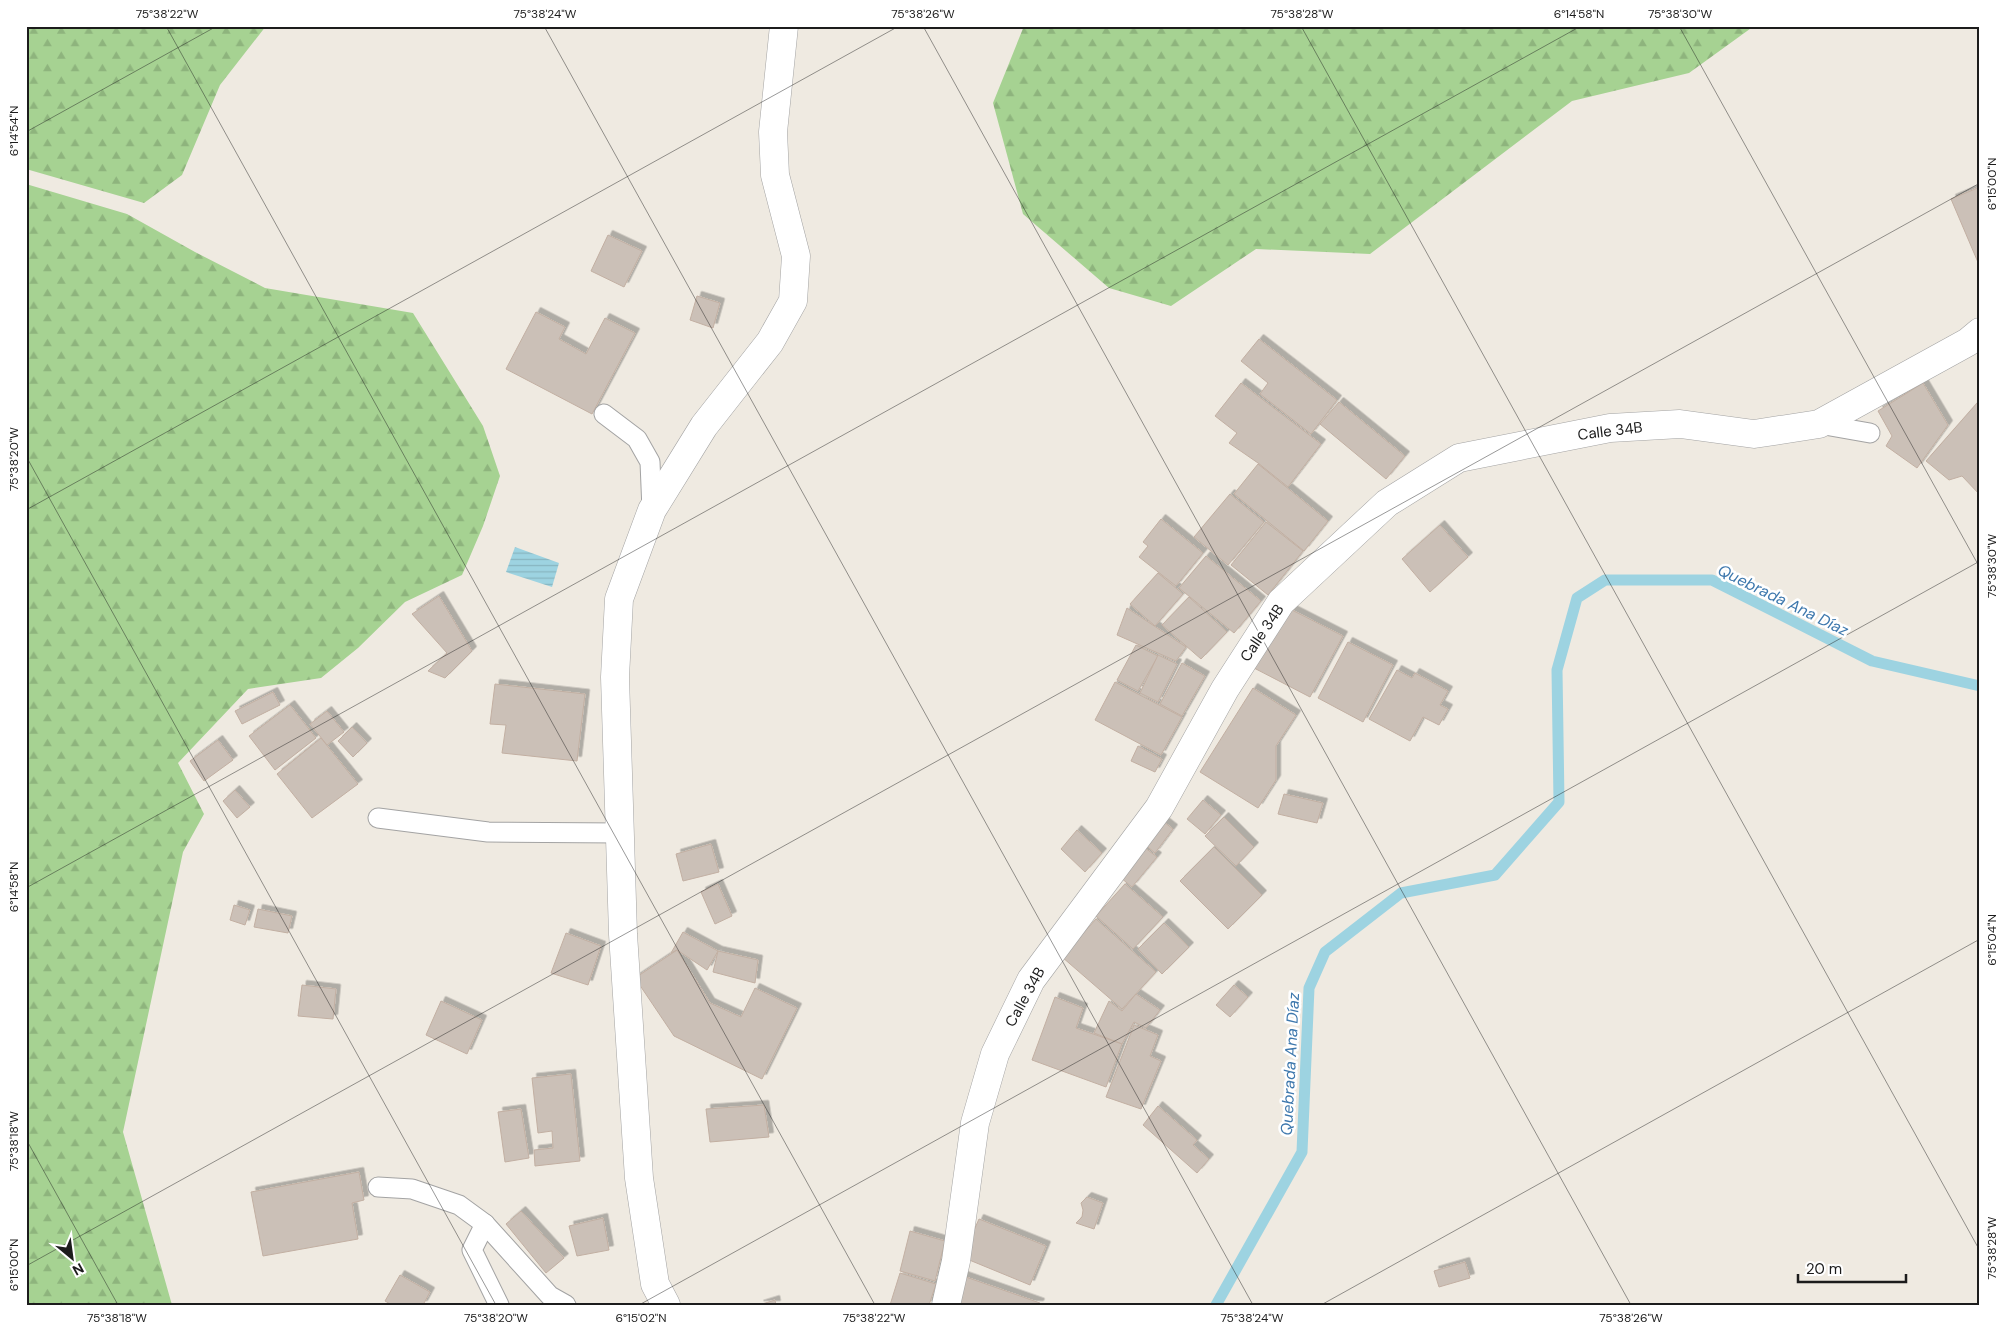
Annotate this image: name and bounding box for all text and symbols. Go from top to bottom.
text: 75°38'22"W [136,6,199,22]
text: 75°38'24"W [514,6,577,22]
text: 75°38'26"W [891,6,955,22]
text: 75°38'28"W [1271,6,1334,22]
text: 6°14'58"N [1554,6,1604,22]
text: 75°38'30"W [1648,6,1712,22]
text: 6°14'54"N [6,106,22,156]
text: 6°15'00"N [1984,158,2000,210]
street label: Calle 34B [1576,417,1644,445]
text: 75°38'20"W [6,427,22,491]
text: 75°38'30"W [1984,534,2000,598]
water label: Quebrada Ana Díaz [1714,559,1852,641]
street label: Calle 34B [1235,600,1289,666]
text: 6°14'58"N [6,862,22,912]
text: 6°15'04"N [1984,914,2000,966]
street label: Calle 34B [1000,964,1050,1030]
water label: Quebrada Ana Díaz [1276,992,1304,1136]
text: 75°38'18"W [6,1111,22,1171]
text: 75°38'28"W [1984,1216,2000,1279]
north arrow [48,1234,98,1284]
text: 6°15'00"N [6,1239,22,1291]
scale bar [1798,1251,1906,1283]
text: N [69,1259,87,1280]
text: 20 m [1806,1259,1842,1279]
text: 75°38'18"W [87,1310,147,1326]
text: 75°38'20"W [464,1310,528,1326]
text: 6°15'02"N [615,1310,667,1326]
text: 75°38'22"W [843,1310,906,1326]
text: 75°38'24"W [1221,1310,1284,1326]
text: 75°38'26"W [1599,1310,1663,1326]

